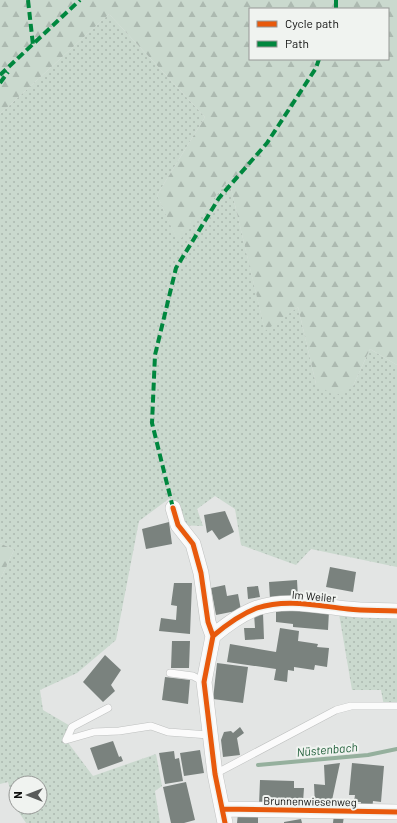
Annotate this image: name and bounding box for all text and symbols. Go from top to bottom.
legend [249,8,389,60]
text: Cycle path [285,16,339,30]
text: Path [285,36,309,50]
street label: Im Weiler [291,588,337,604]
water label: Nüstenbach [296,739,358,759]
north arrow [8,775,48,815]
text: N [11,791,24,799]
street label: Brunnenwiesenweg [263,794,357,808]

